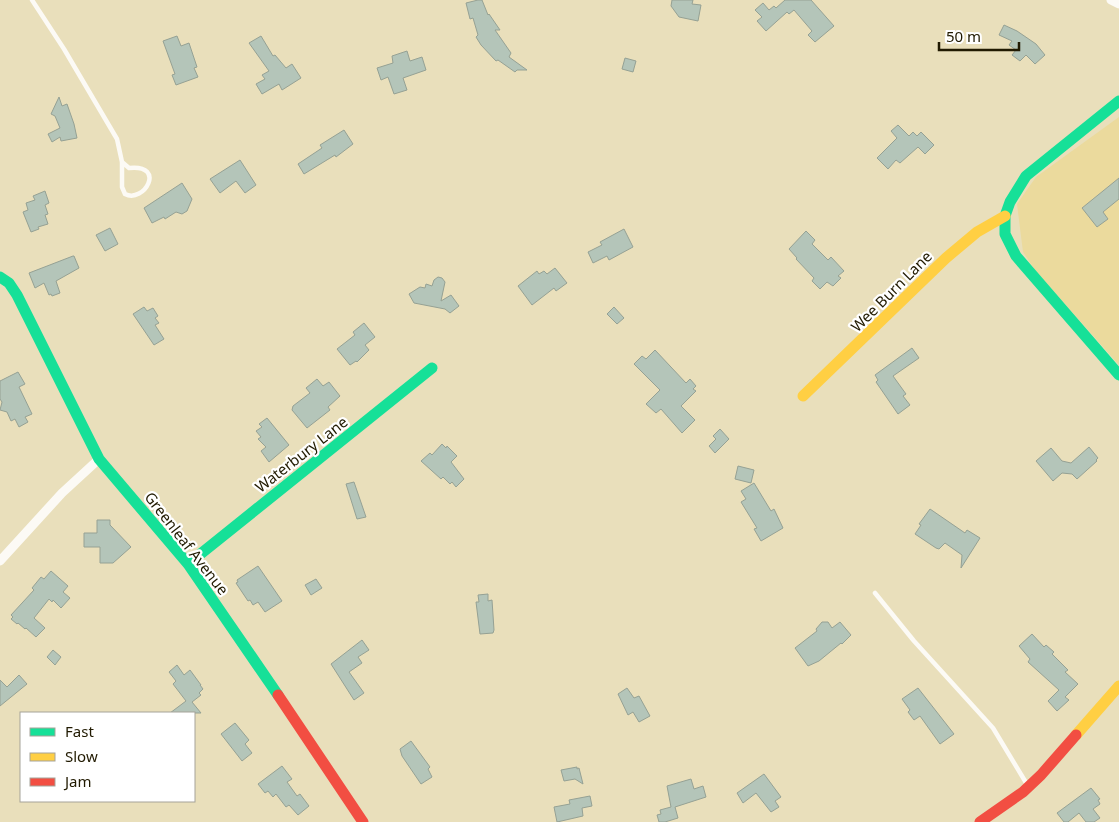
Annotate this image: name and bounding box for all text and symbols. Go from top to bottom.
scale bar [939,20,1019,52]
text: 50 m [946,26,981,46]
street label: Wee Burn Lane [846,246,936,336]
street label: Waterbury Lane [251,412,351,496]
street label: Greenleaf Avenue [140,487,234,599]
legend [20,712,195,802]
text: Fast [65,721,94,741]
text: Slow [65,746,98,766]
text: Jam [63,771,92,791]

